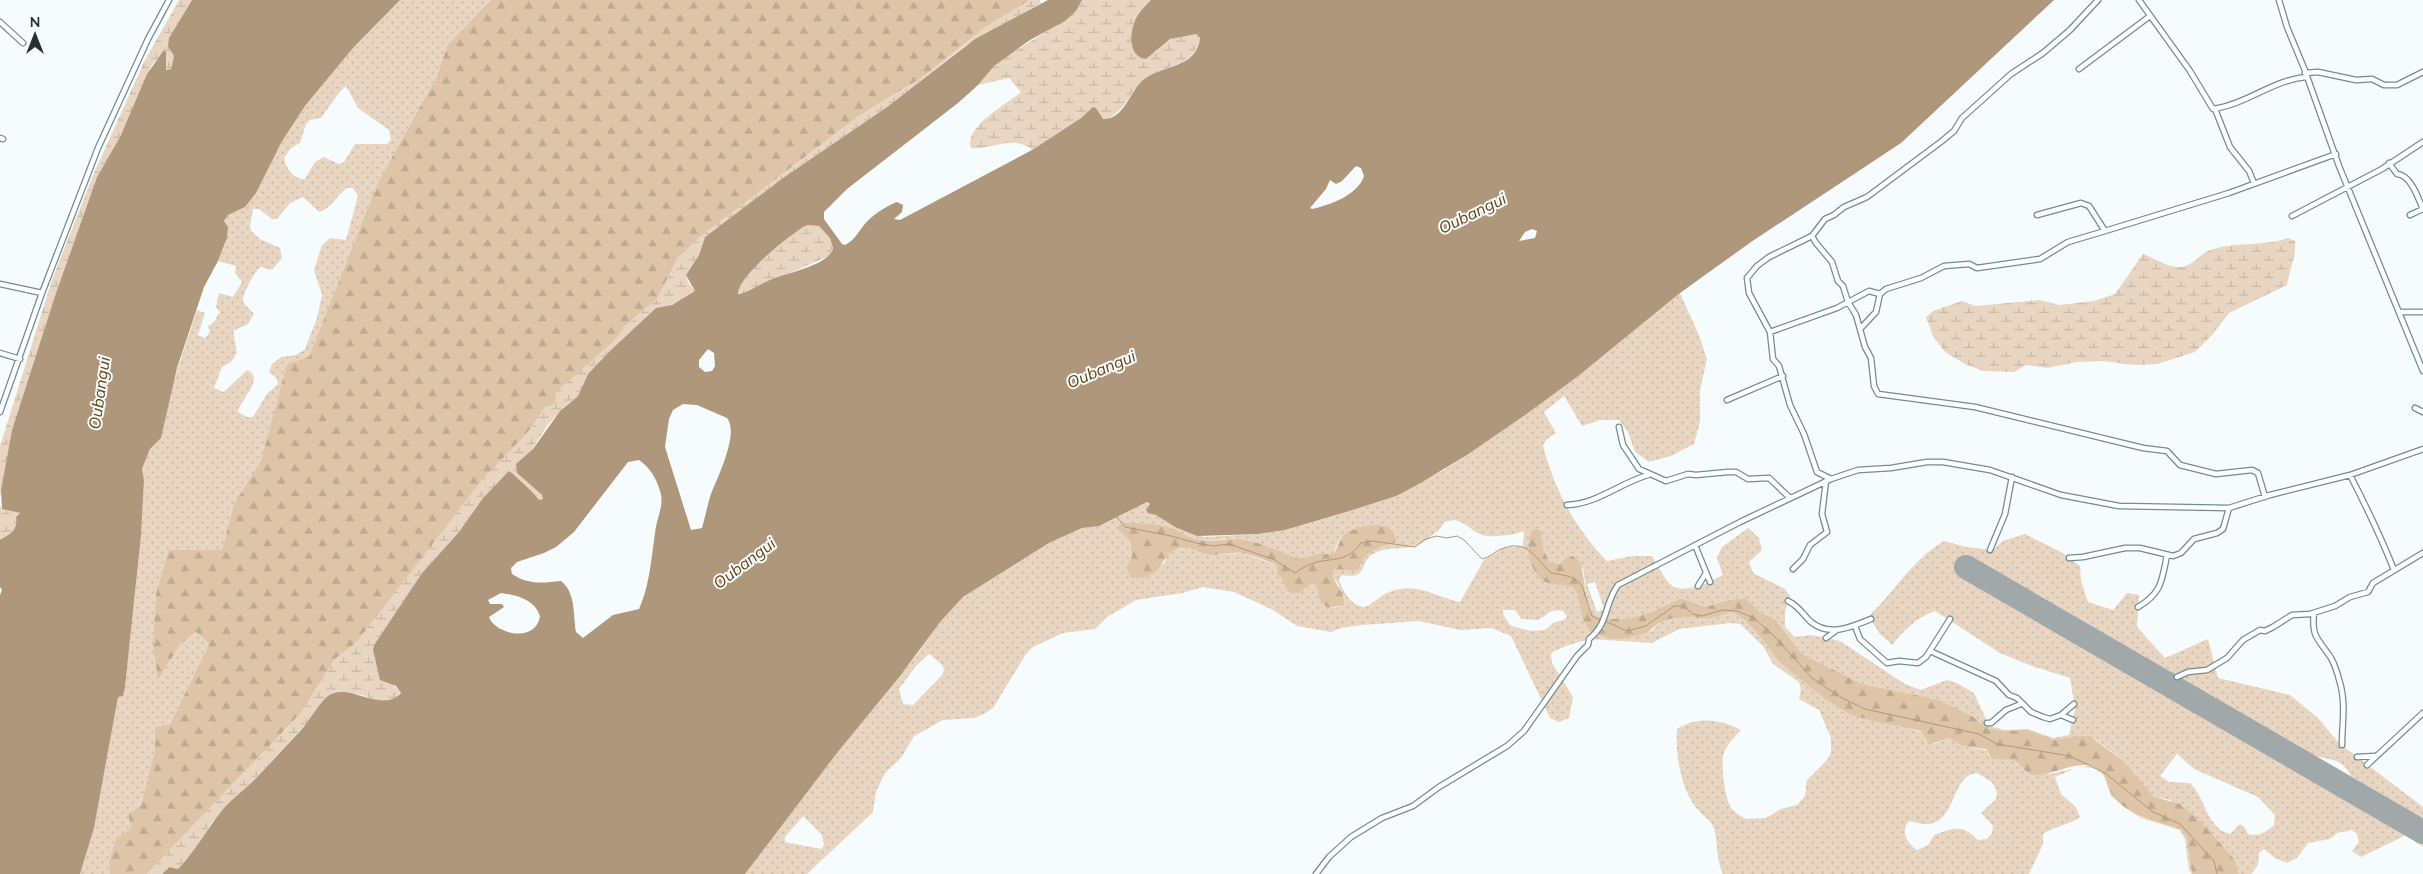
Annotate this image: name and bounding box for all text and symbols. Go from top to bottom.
north arrow [10,10,60,60]
text: N [30,13,40,31]
water label: Oubangui [1435,188,1509,238]
water label: Oubangui [1064,345,1139,392]
water label: Oubangui [84,355,114,430]
water label: Oubangui [709,533,779,593]

